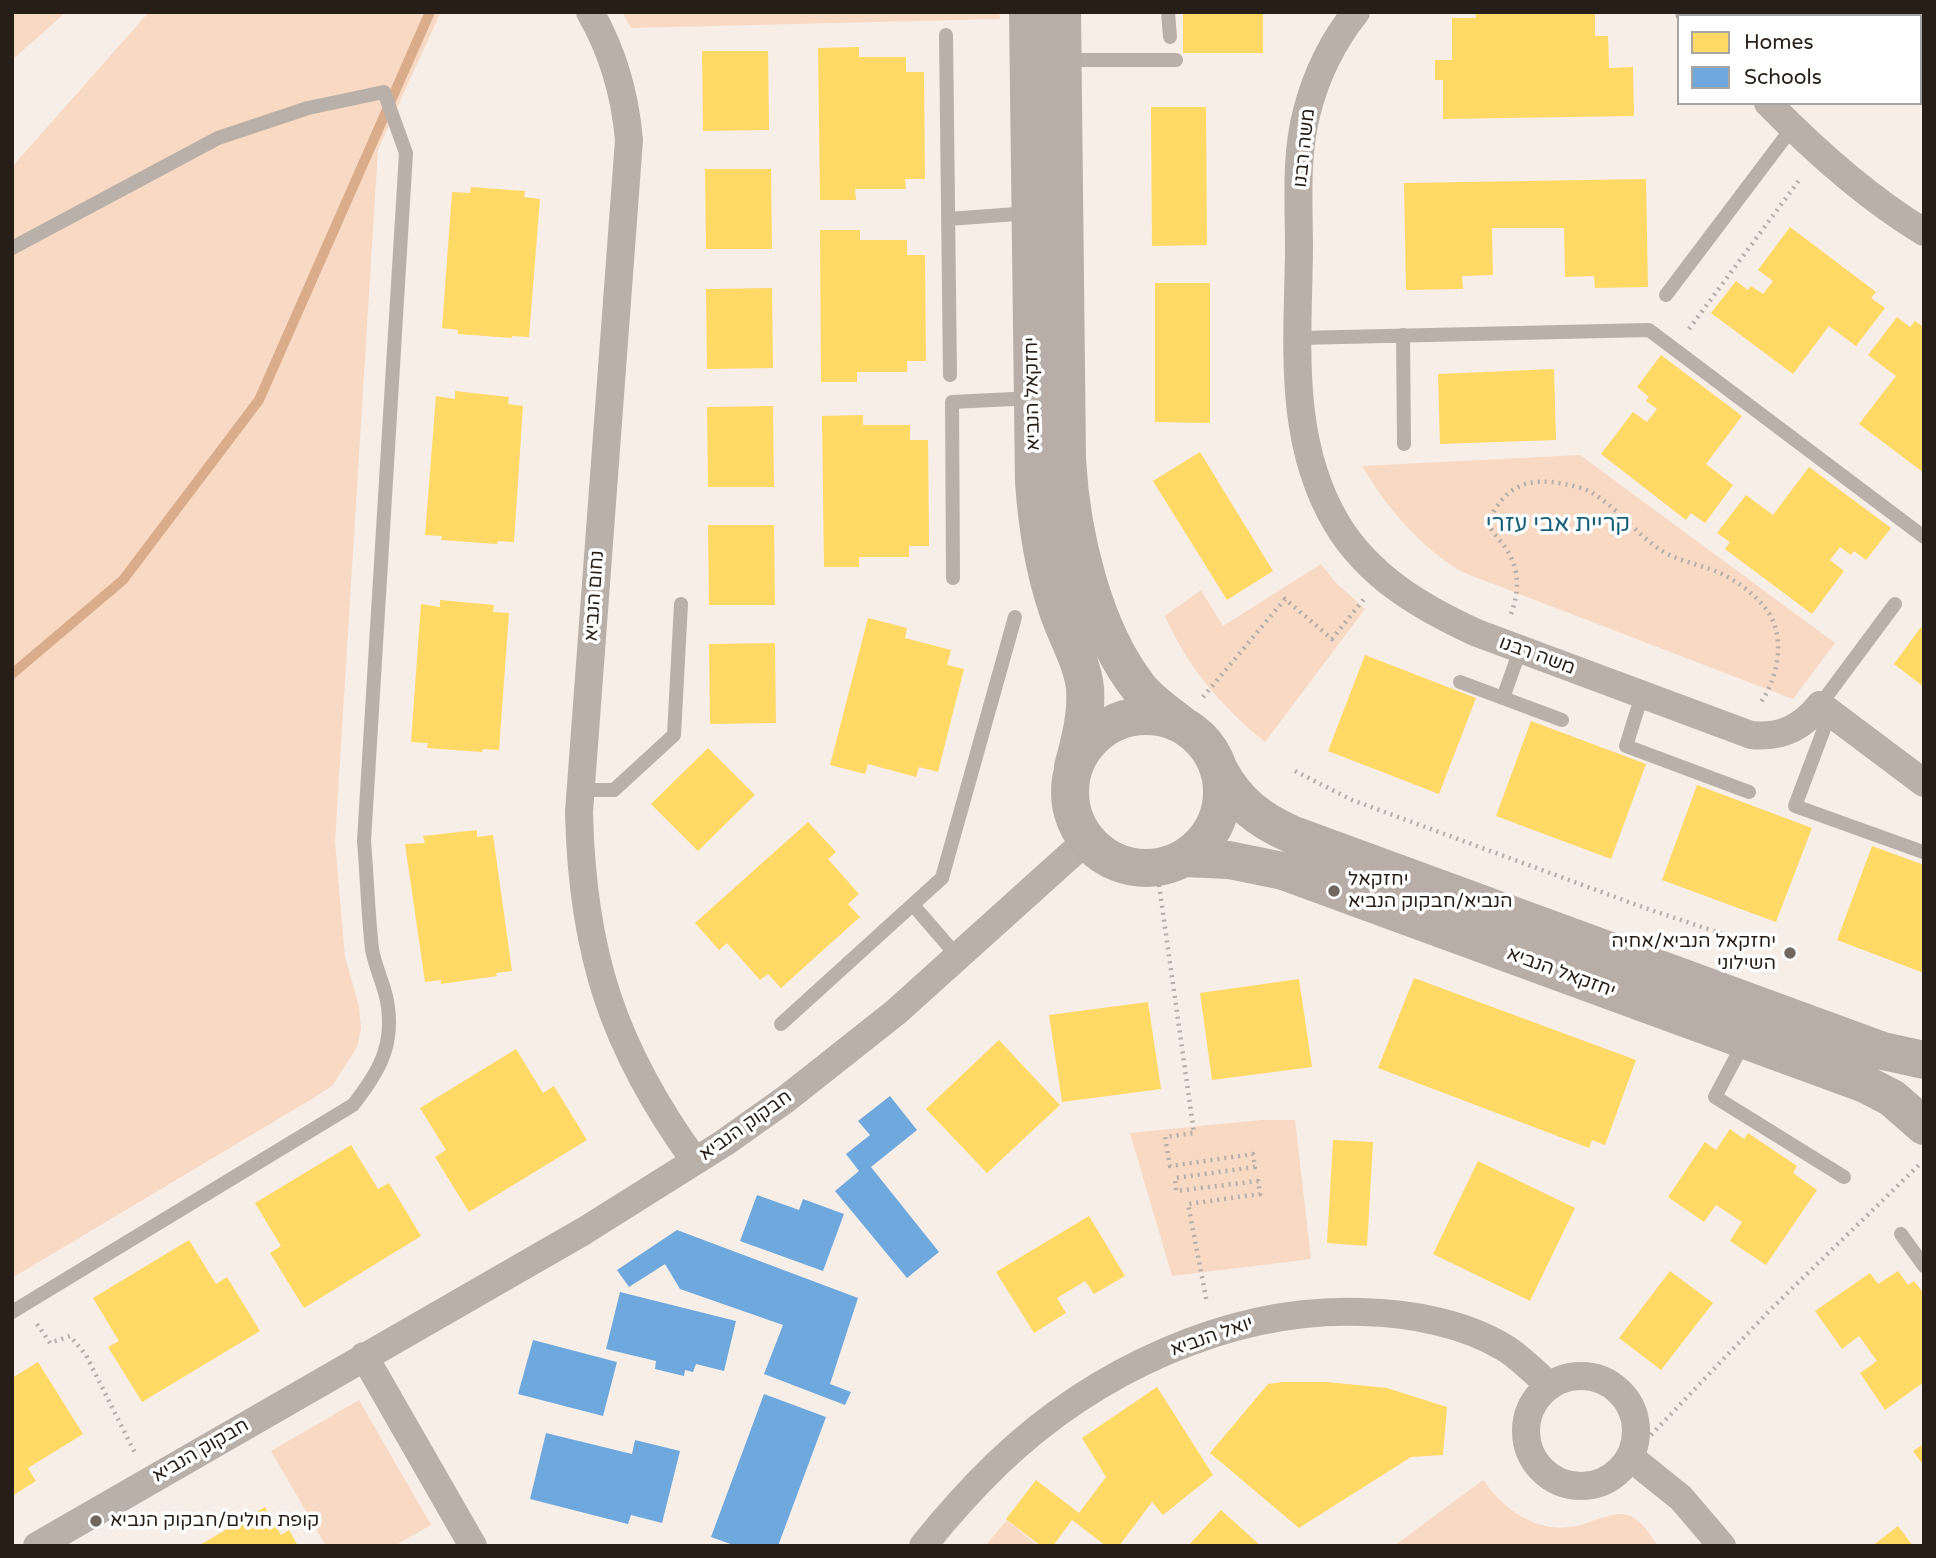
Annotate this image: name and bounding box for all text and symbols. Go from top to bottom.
legend [1677,14,1922,105]
text: Homes [1744,30,1814,55]
text: Schools [1744,65,1822,90]
street label: משה רבנו [1290,107,1320,189]
street label: יחזקאל הנביא [1021,337,1045,451]
district label: קריית אבי עזרי [1486,511,1630,539]
street label: נחום הנביא [580,550,610,642]
street label: משה רבנו [1496,632,1578,680]
place label: יחזקאל הנביא/חבקוק הנביא [1348,869,1512,913]
marker: יחזקאל הנביא/חבקוק הנביא [1326,883,1342,899]
place label: יחזקאל הנביא/אחיה השילוני [1611,931,1776,975]
street label: יחזקאל הנביא [1504,943,1618,1003]
marker: יחזקאל הנביא/אחיה השילוני [1782,945,1798,961]
street label: חבקוק הנביא [695,1086,797,1166]
street label: יואל הנביא [1168,1312,1256,1362]
street label: חבקוק הנביא [149,1414,253,1488]
place label: קופת חולים/חבקוק הנביא [110,1510,319,1532]
marker: קופת חולים/חבקוק הנביא [88,1513,104,1529]

